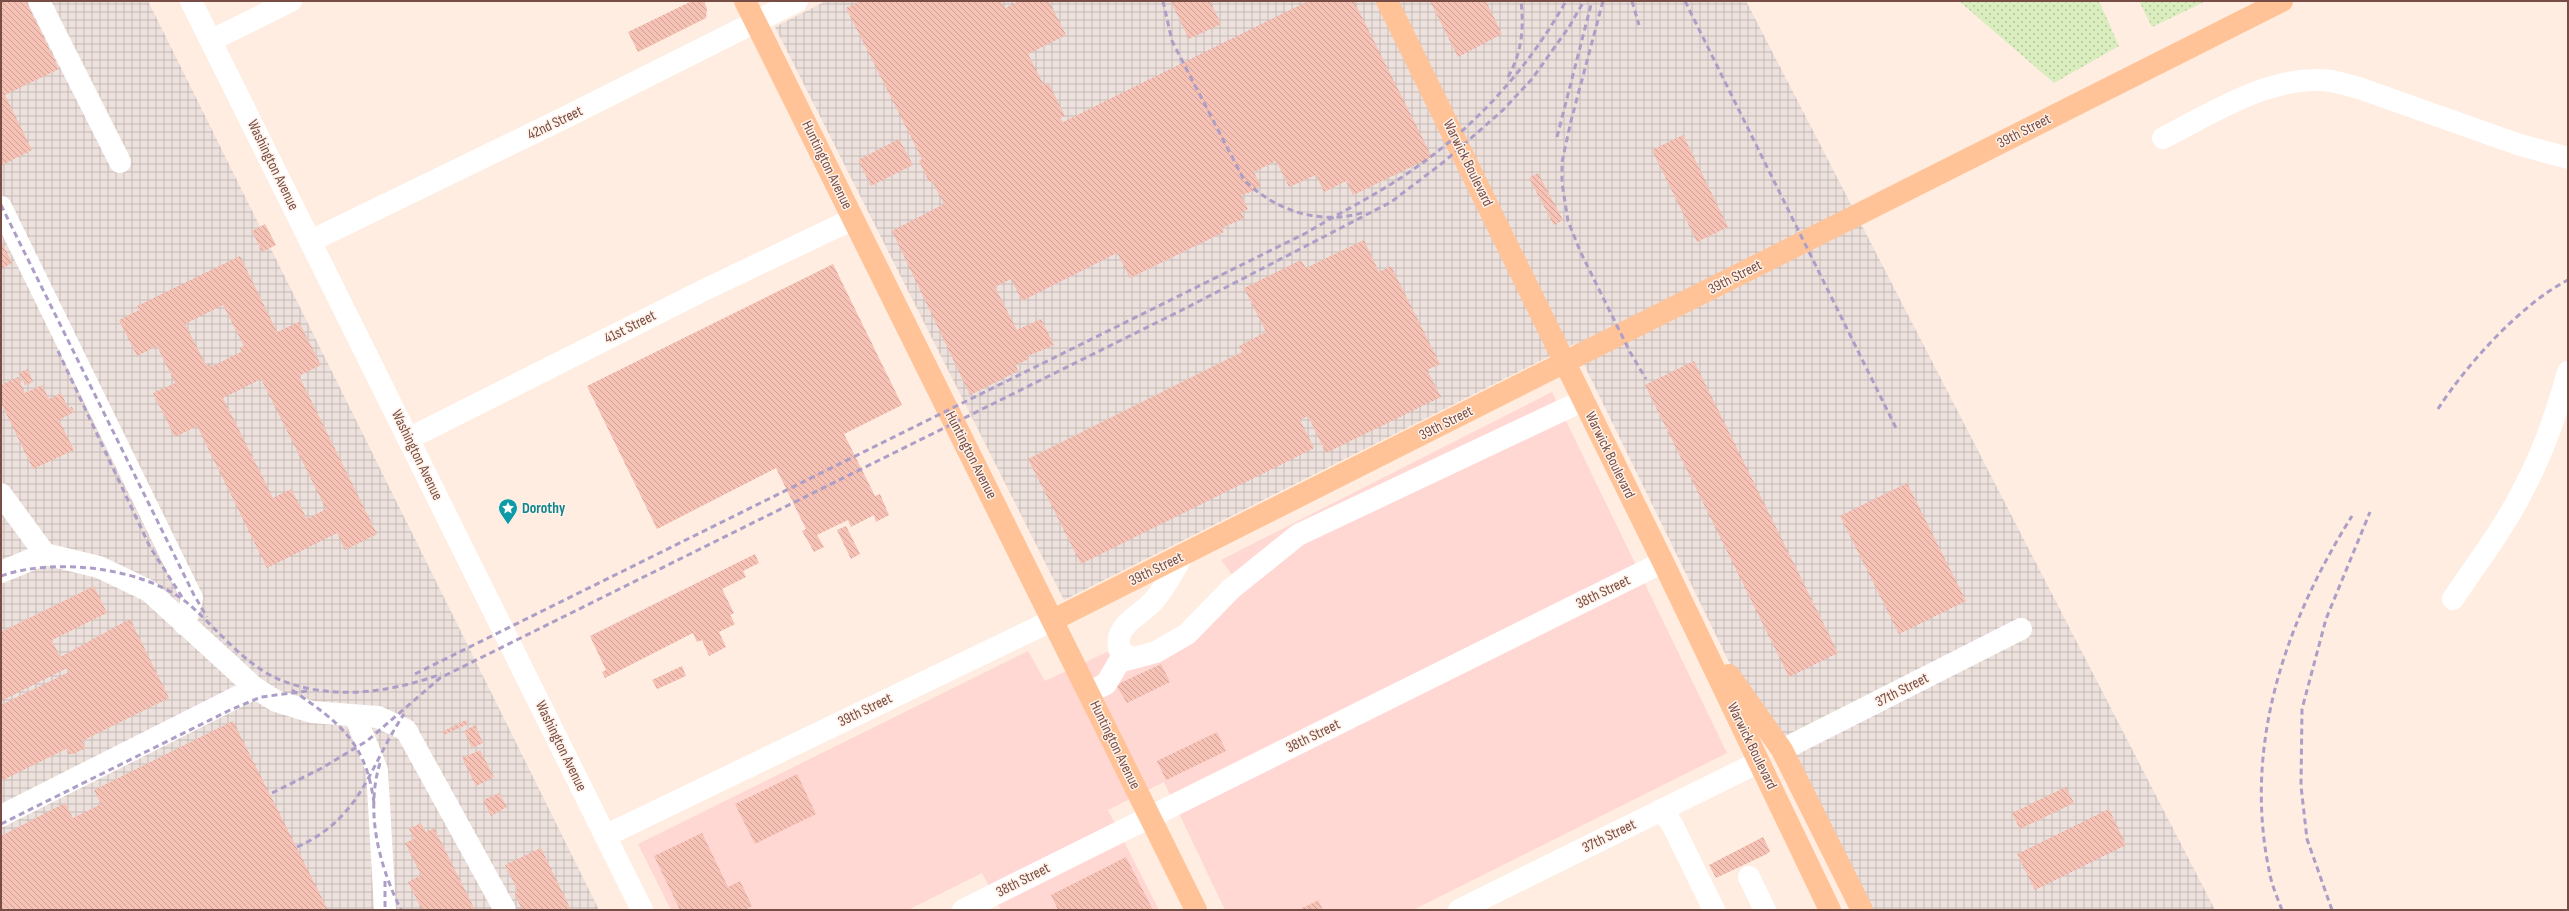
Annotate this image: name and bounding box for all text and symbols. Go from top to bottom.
street label: 42nd Street [524,101,586,145]
street label: 39th Street [1994,109,2055,153]
street label: Warwick Boulevard [1439,116,1497,210]
street label: Washington Avenue [243,117,303,213]
street label: Huntington Avenue [797,118,857,212]
street label: 39th Street [1705,255,1766,299]
street label: 41st Street [601,306,659,348]
street label: 39th Street [1416,401,1477,445]
street label: Washington Avenue [387,407,447,503]
street label: Huntington Avenue [941,408,1001,502]
street label: Warwick Boulevard [1581,408,1639,502]
place icon: Dorothy [497,497,519,525]
place label: Dorothy [522,499,566,518]
street label: 39th Street [1126,548,1187,590]
street label: 38th Street [1573,571,1634,613]
street label: 37th Street [1872,668,1932,712]
street label: 39th Street [835,689,896,731]
street label: Washington Avenue [531,698,591,794]
street label: Huntington Avenue [1085,698,1145,792]
street label: Warwick Boulevard [1723,699,1781,793]
street label: 38th Street [1283,715,1344,757]
street label: 37th Street [1579,815,1639,857]
street label: 38th Street [993,858,1053,902]

